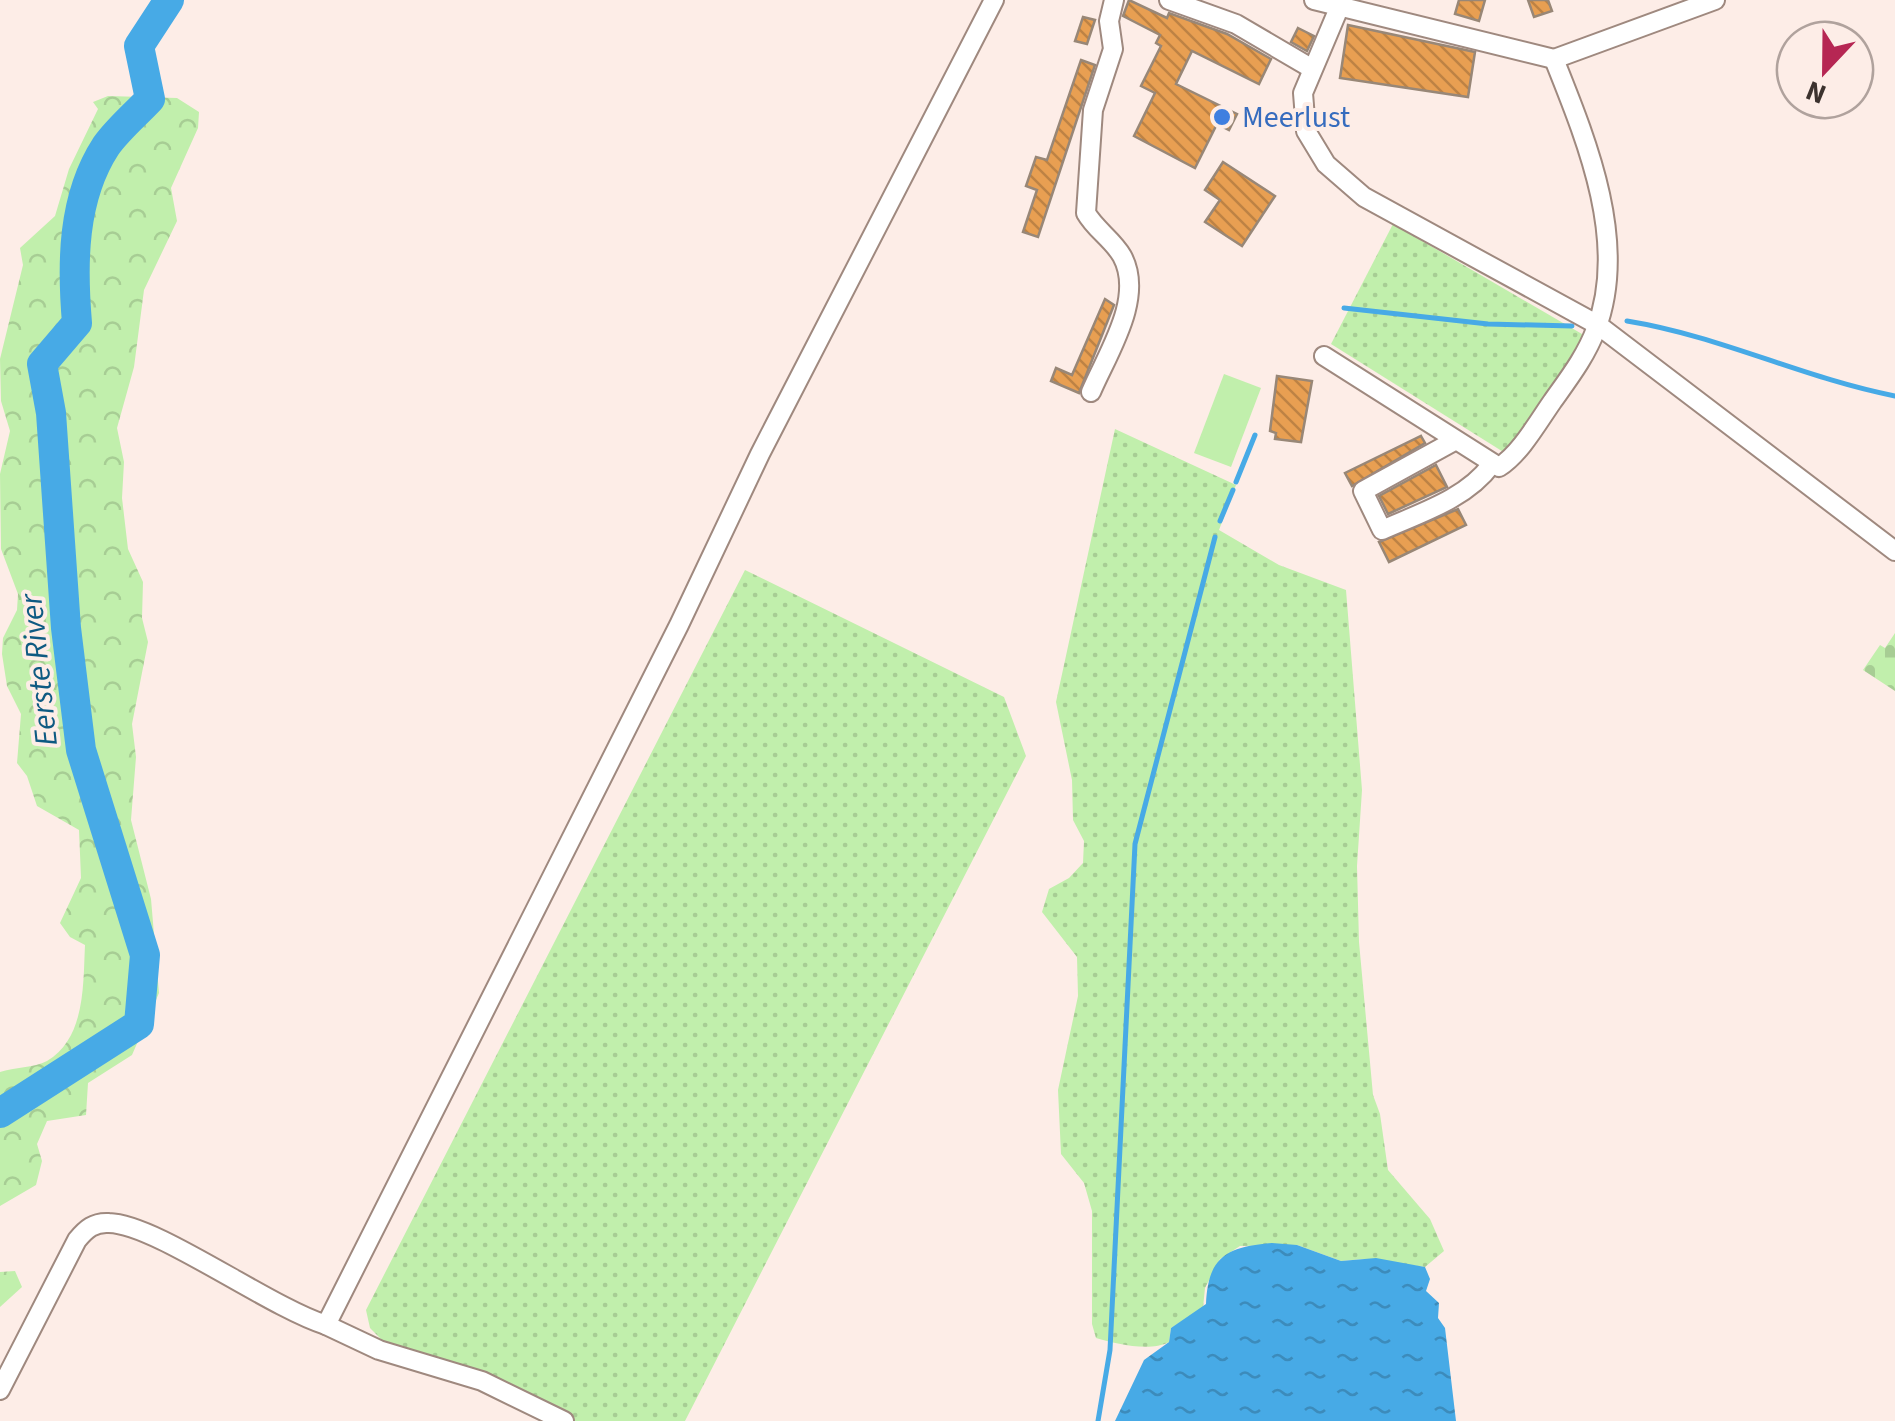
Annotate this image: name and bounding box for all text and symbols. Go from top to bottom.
north arrow [1775,20,1875,120]
text: N [1800,70,1832,114]
place label: Meerlust [1242,96,1350,139]
marker: Meerlust [1211,106,1233,128]
water label: Eerste River [8,590,70,748]

